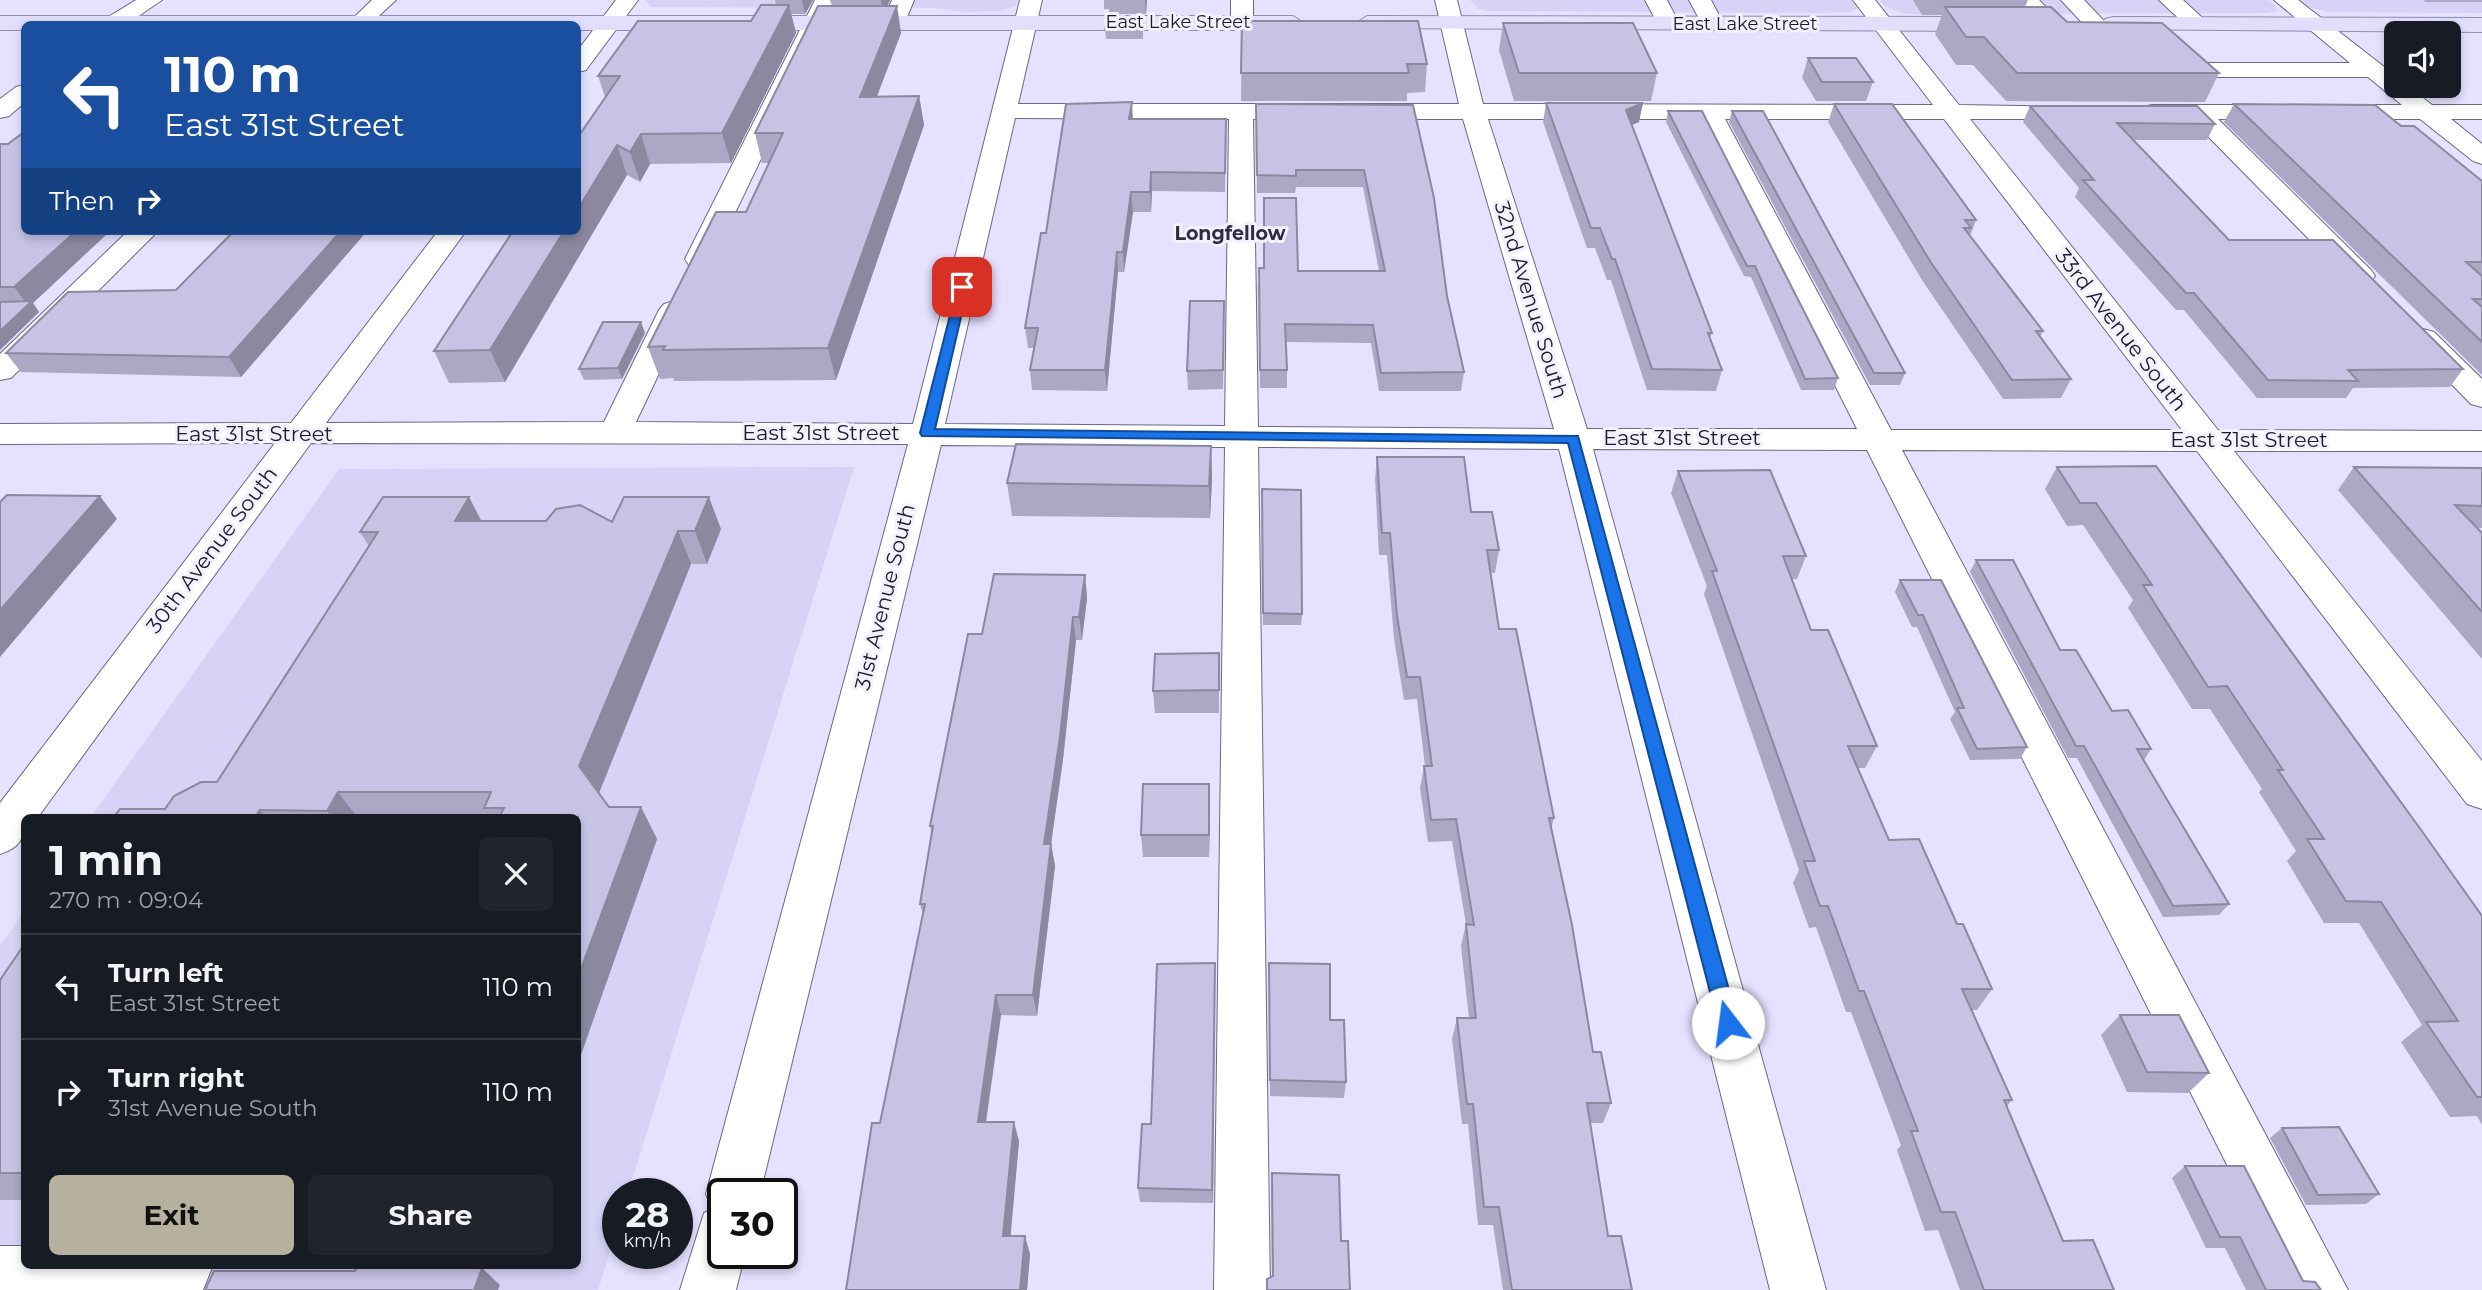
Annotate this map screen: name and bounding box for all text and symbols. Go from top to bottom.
street label: East Lake Street [1106,11,1250,33]
street label: East Lake Street [1673,13,1817,35]
map controls [2384,21,2461,98]
button: sound [2384,21,2461,98]
text: 110 m [164,45,301,104]
icon: left [49,49,140,140]
text: East 31st Street [164,105,404,144]
icon: right [129,182,167,220]
text: Then [49,185,115,217]
street label: 32nd Avenue South [1490,198,1573,402]
district label: Longfellow [1175,222,1286,245]
street label: 33rd Avenue South [2050,244,2193,416]
pin [932,257,992,317]
icon: arrive [943,268,981,306]
street label: East 31st Street [742,420,900,445]
street label: East 31st Street [175,421,333,446]
street label: East 31st Street [1603,425,1761,450]
street label: East 31st Street [2170,427,2328,452]
street label: 30th Avenue South [141,462,282,638]
street label: 31st Avenue South [849,501,920,693]
text: 1 min [49,834,163,886]
button: close [479,837,553,911]
text: 270 m · 09:04 [49,886,203,914]
text: Turn left [108,957,224,989]
icon: left [49,968,87,1006]
text: 110 m [483,971,553,1003]
position arrow [1691,986,1765,1060]
text: East 31st Street [108,989,281,1017]
text: Turn right [108,1062,244,1094]
icon: right [49,1073,87,1111]
text: 110 m [483,1076,553,1108]
text: 31st Avenue South [108,1094,318,1122]
button: Exit [49,1175,294,1255]
button: Share [308,1175,553,1255]
speed limit sign: 30 [707,1178,798,1269]
text: 28 [626,1193,669,1236]
text: km/h [623,1230,672,1252]

